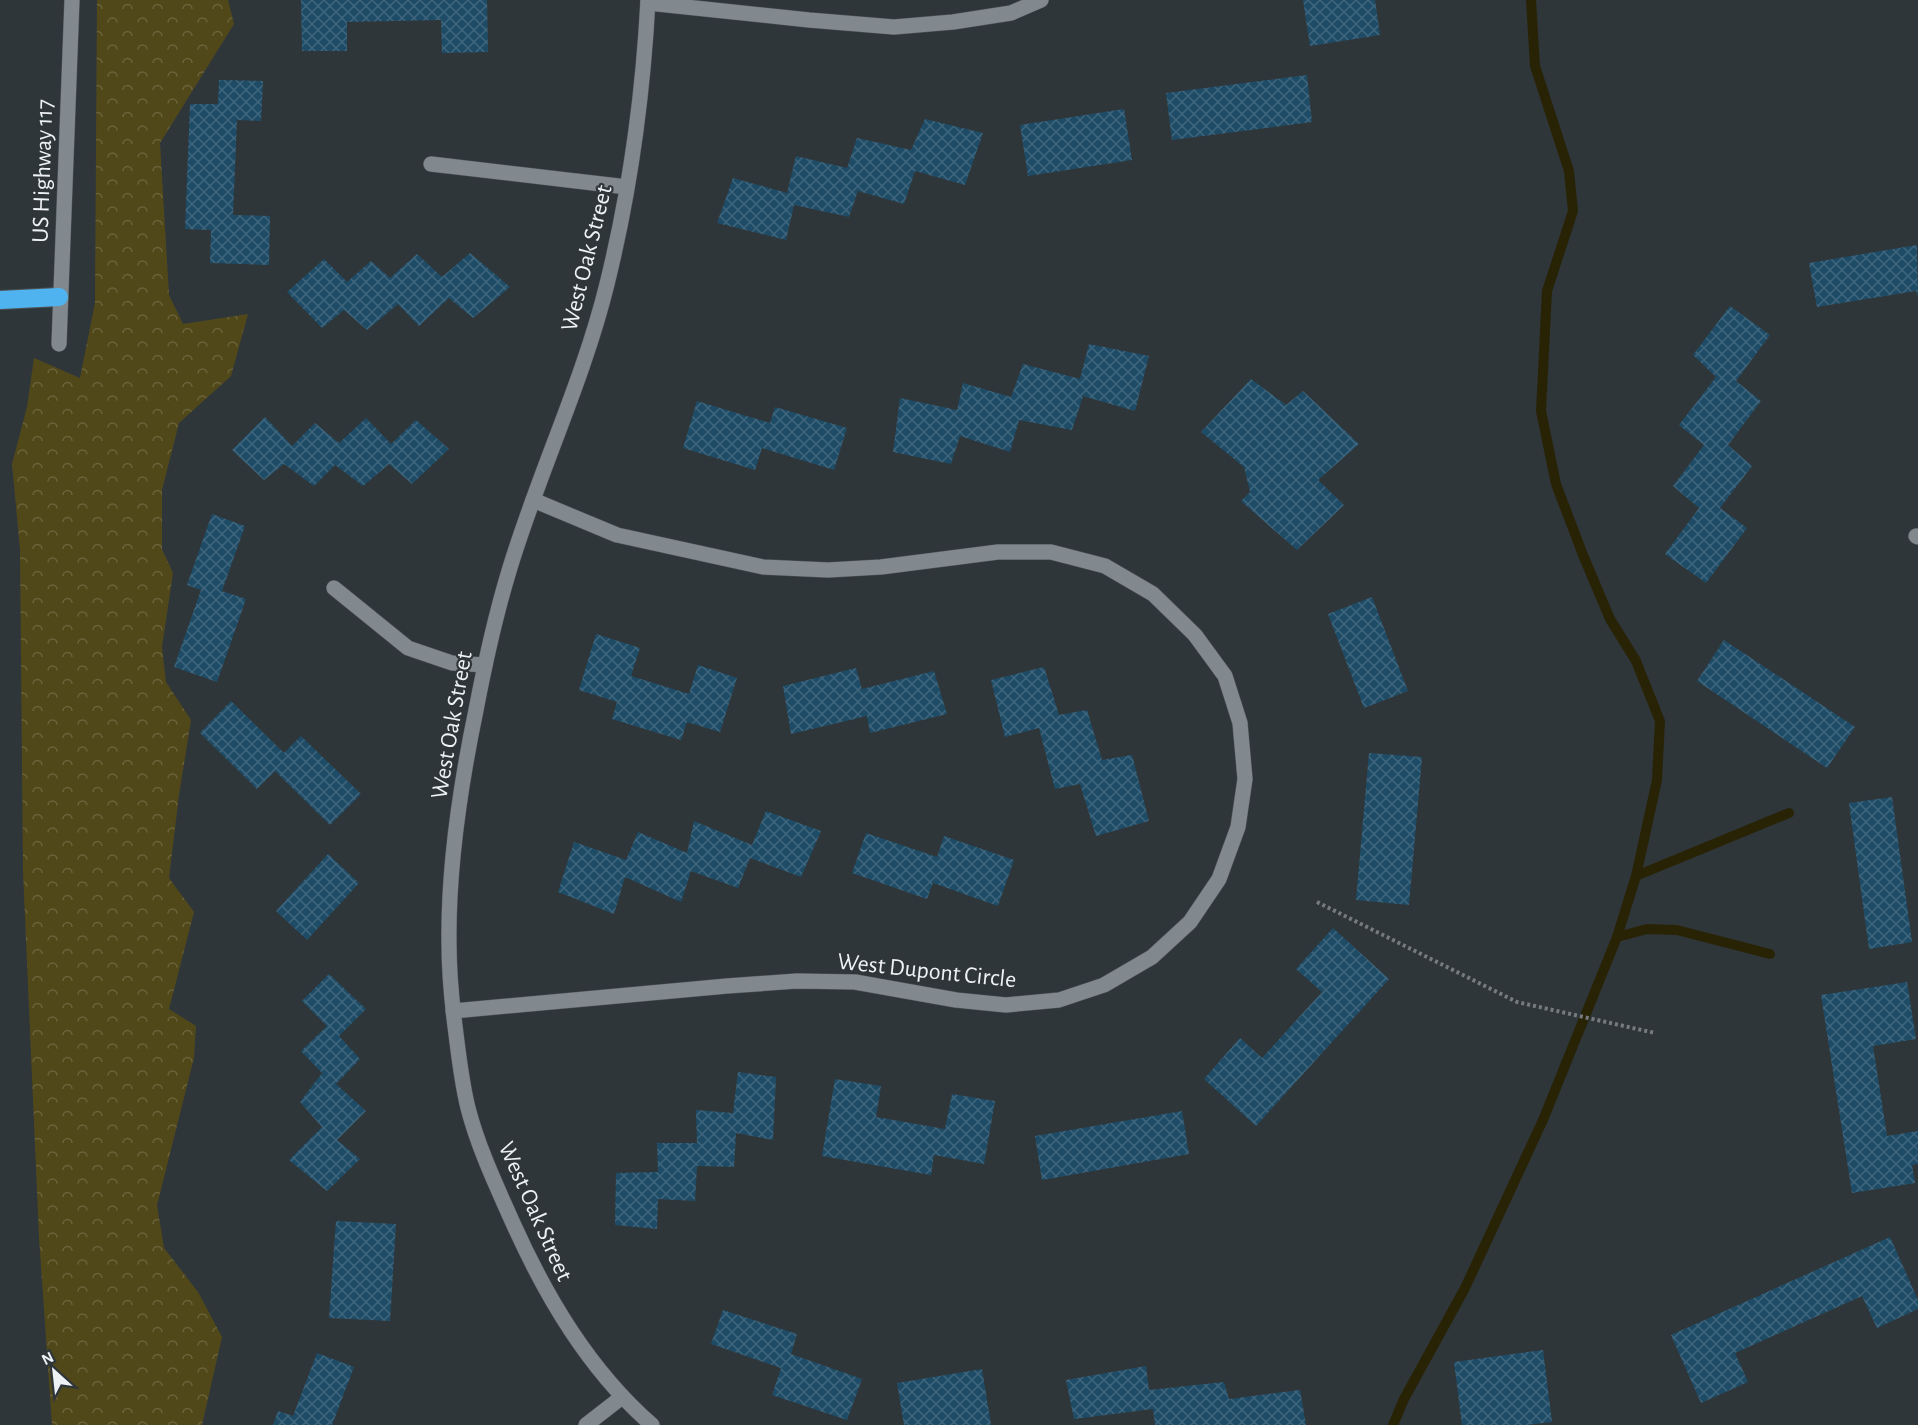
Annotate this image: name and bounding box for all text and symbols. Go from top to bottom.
street label: US Highway 117 [29,99,57,243]
street label: West Oak Street [557,182,617,334]
street label: West Oak Street [427,649,477,801]
street label: West Dupont Circle [836,950,1018,992]
street label: West Oak Street [494,1138,577,1285]
north arrow [24,1341,84,1401]
text: N [39,1349,56,1368]

